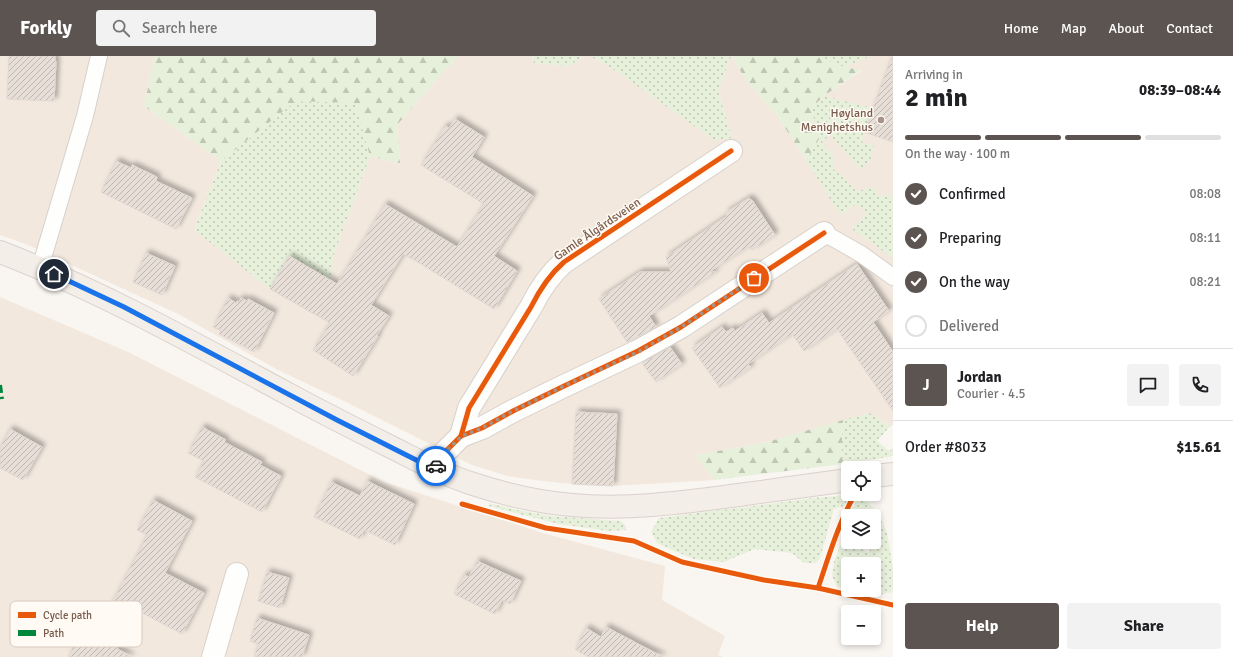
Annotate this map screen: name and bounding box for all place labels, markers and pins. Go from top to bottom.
place label: Høyland Menighetshus [801,106,873,135]
marker: Høyland Menighetshus [876,115,886,125]
pin [37,257,71,291]
pin [737,261,771,295]

